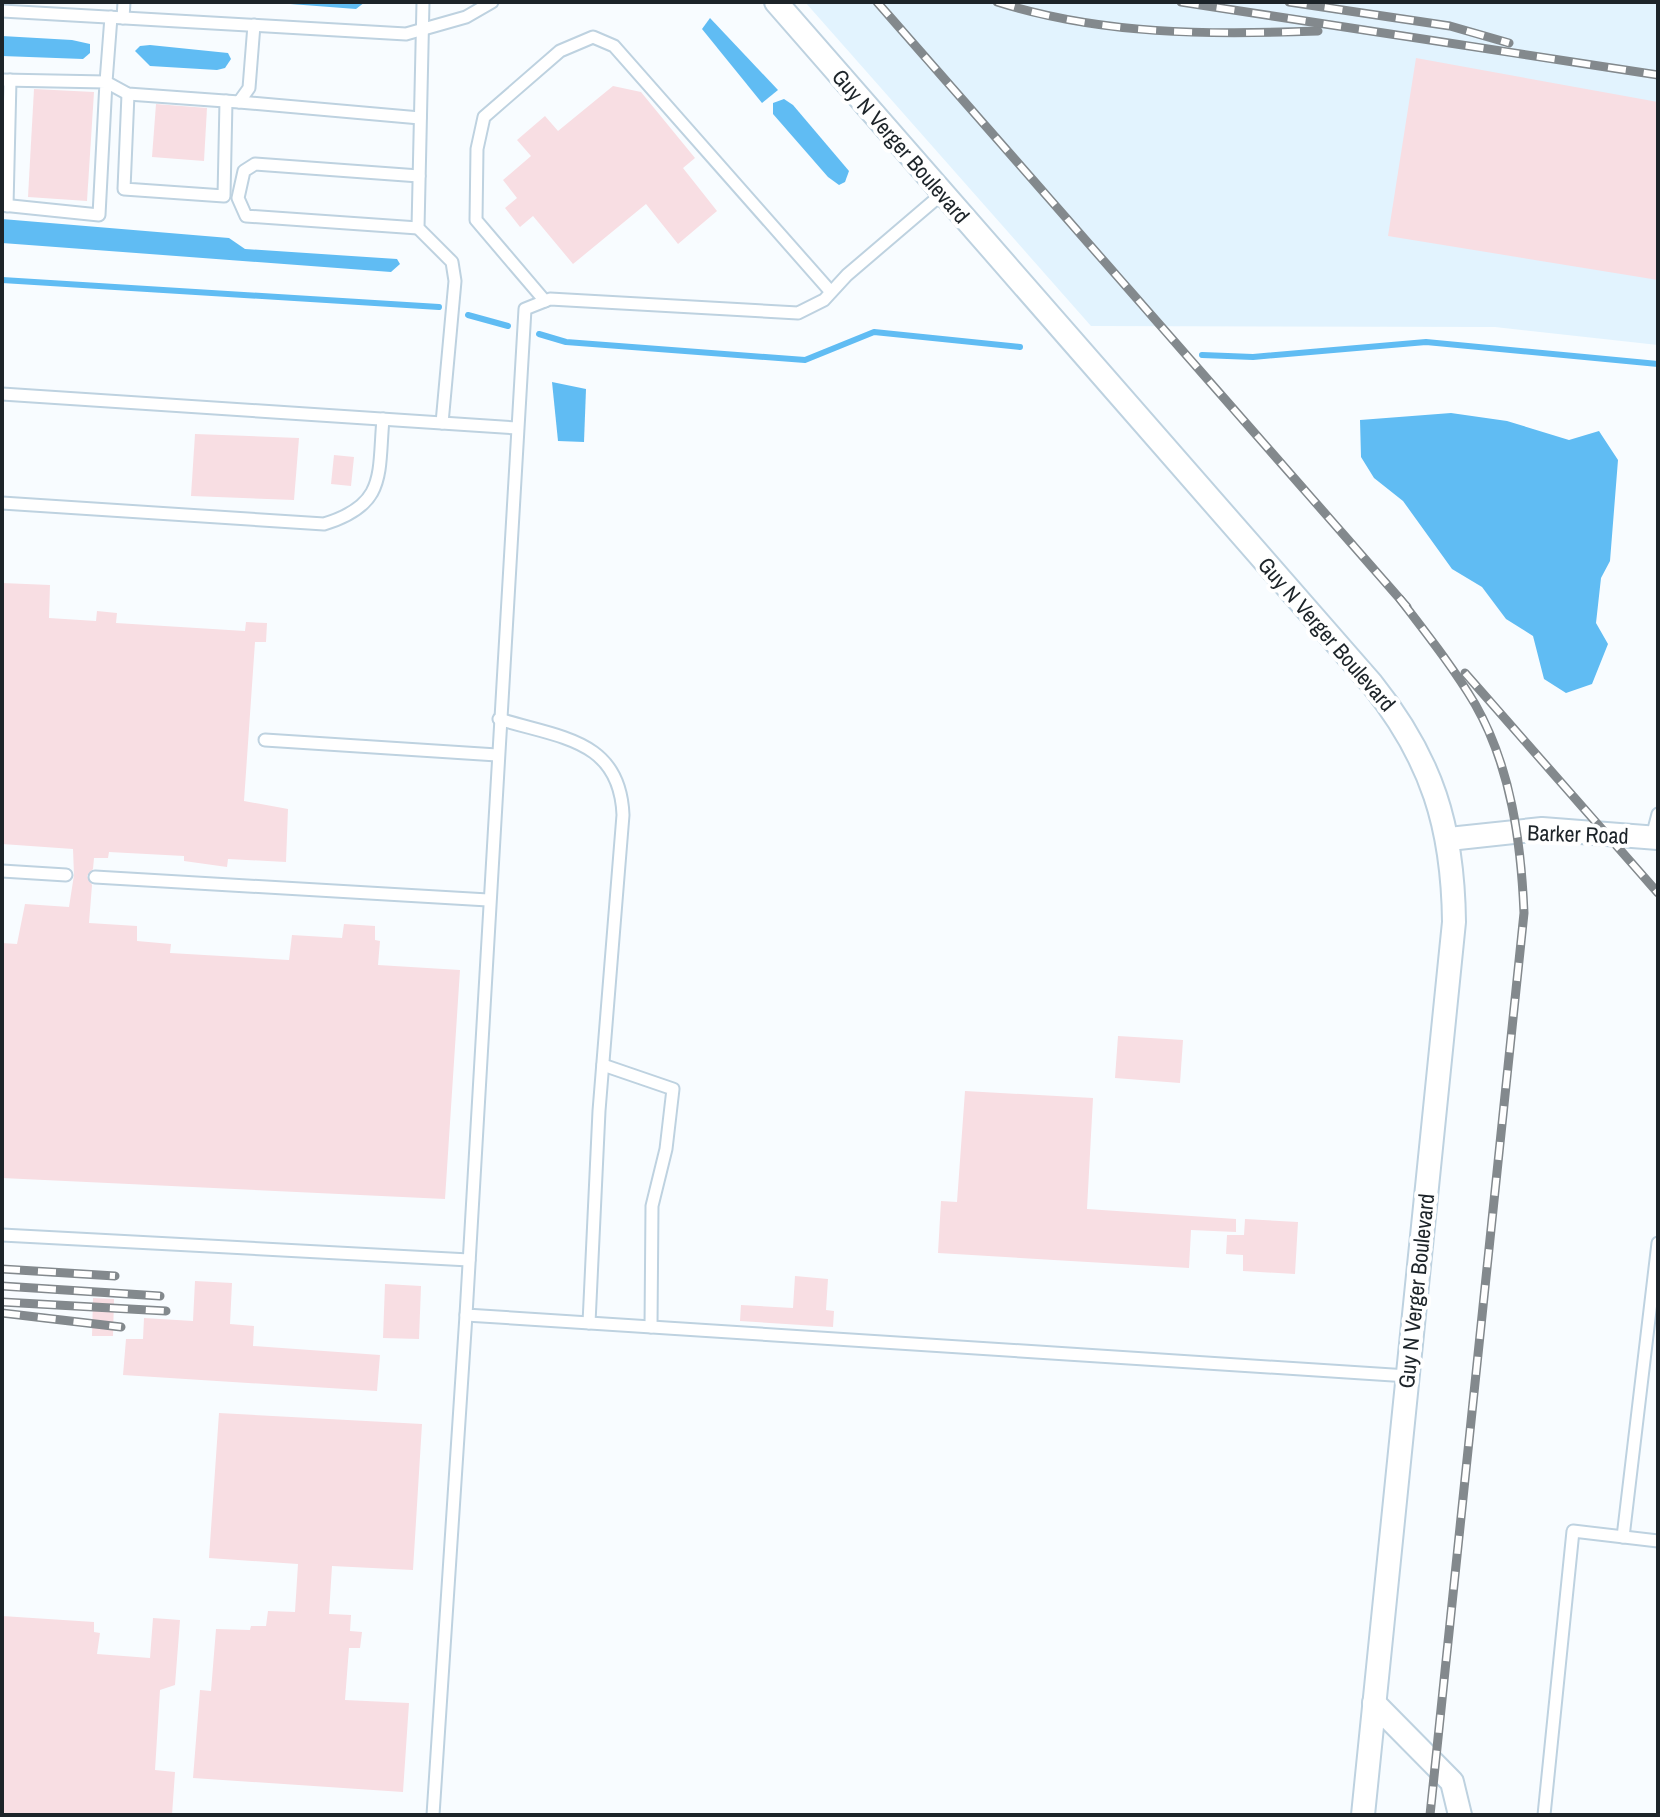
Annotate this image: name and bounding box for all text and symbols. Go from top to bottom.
street label: Guy N Verger Boulevard [826,62,976,230]
street label: Guy N Verger Boulevard [1252,550,1402,718]
street label: Barker Road [1527,817,1629,851]
street label: Guy N Verger Boulevard [1391,1192,1441,1390]

